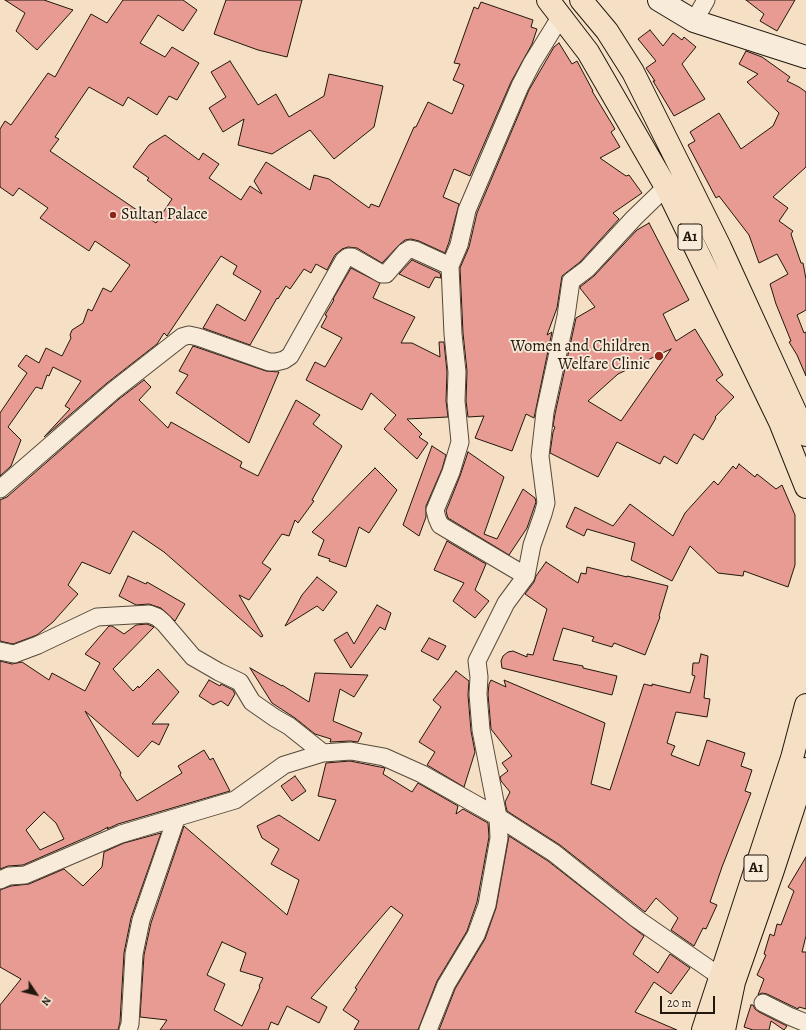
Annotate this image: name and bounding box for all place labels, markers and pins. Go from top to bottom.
place label: Sultan Palace [121,205,208,225]
marker: Sultan Palace [108,210,118,220]
place label: Women and Children Welfare Clinic [510,337,650,375]
marker: Women and Children Welfare Clinic [653,350,665,362]

